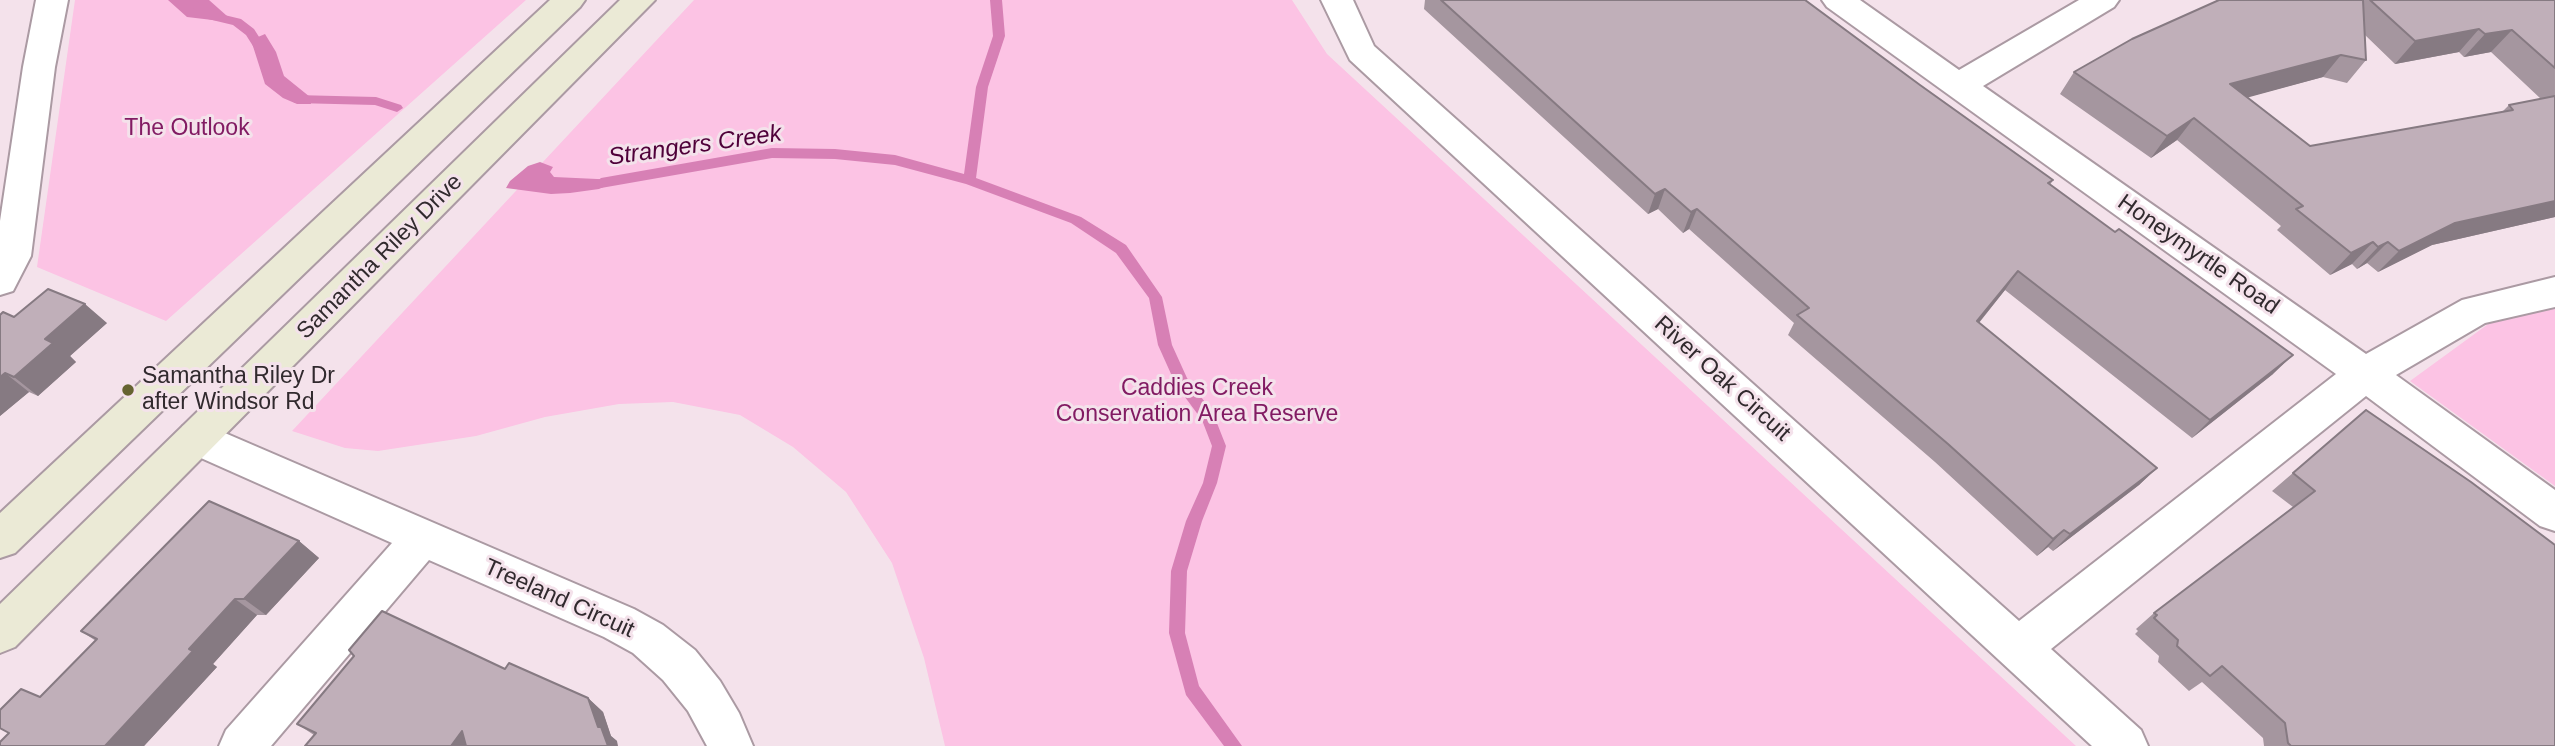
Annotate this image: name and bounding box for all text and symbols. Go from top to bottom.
park label: The Outlook [124,115,250,143]
water label: Strangers Creek [606,120,784,172]
street label: Samantha Riley Drive [292,169,468,345]
street label: Honeymyrtle Road [2112,189,2284,321]
street label: River Oak Circuit [1648,311,1796,447]
place label: Samantha Riley Dr after Windsor Rd [142,363,335,417]
park label: Caddies Creek Conservation Area Reserve [1056,375,1338,429]
marker: Samantha Riley Dr after Windsor Rd [120,382,136,398]
street label: Treeland Circuit [480,554,638,644]

